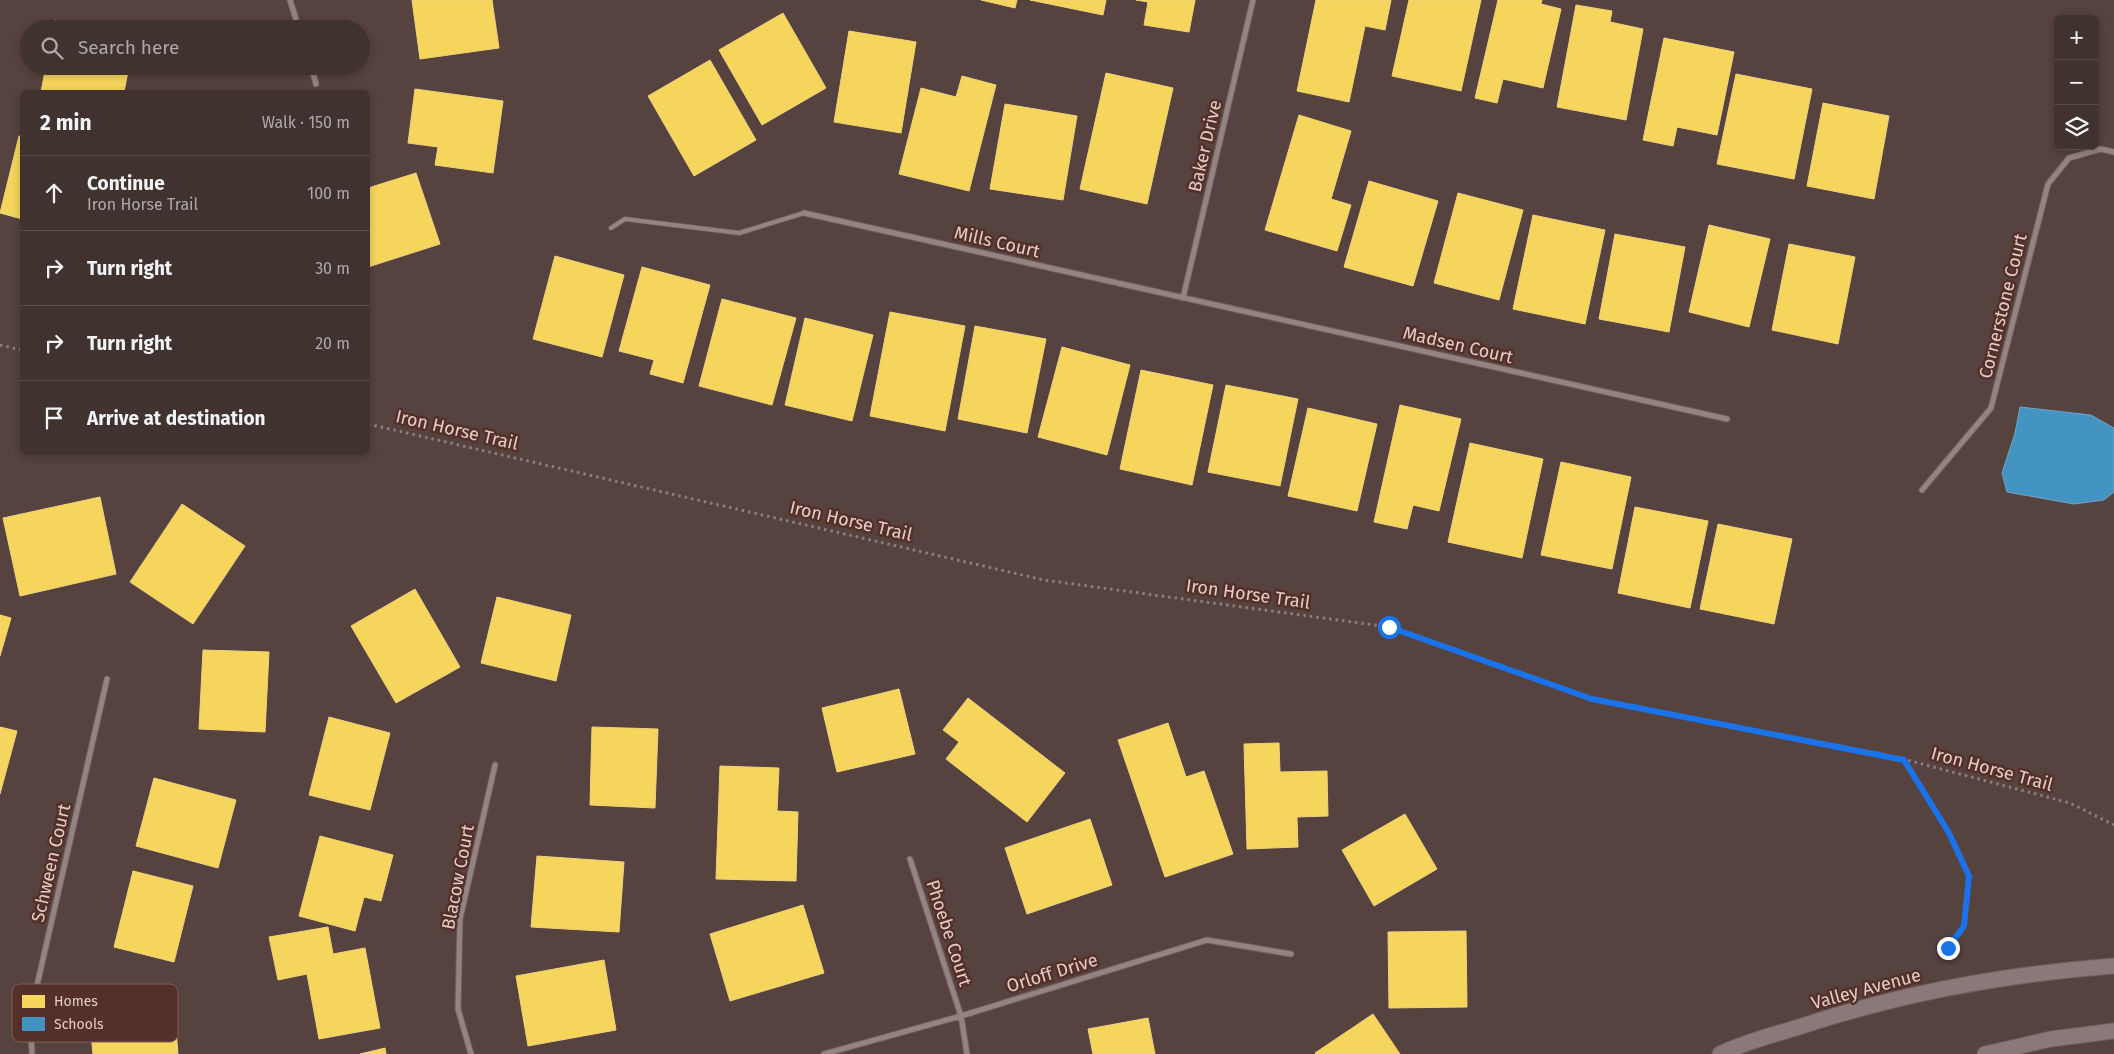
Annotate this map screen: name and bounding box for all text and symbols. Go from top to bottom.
map controls [2054,15,2099,150]
button: + [2054,15,2099,60]
search box [20,20,370,75]
icon: search [38,34,66,62]
text: Search here [78,36,179,59]
button: − [2054,60,2099,105]
street label: Baker Drive [1184,98,1226,194]
button: layers [2054,105,2099,150]
text: 2 min [40,110,92,136]
text: Walk · 150 m [262,113,350,132]
text: Continue [87,172,165,195]
icon: ahead [40,179,68,207]
text: 100 m [307,184,350,203]
text: Iron Horse Trail [87,195,198,214]
street label: Mills Court [952,222,1042,263]
street label: Cornerstone Court [1974,231,2032,381]
icon: right [40,254,68,282]
text: Turn right [87,257,172,280]
text: 30 m [315,259,350,278]
street label: Madsen Court [1401,322,1516,368]
icon: right [40,329,68,357]
text: Turn right [87,332,172,355]
text: 20 m [315,334,350,353]
icon: arrive [40,404,68,432]
street label: Iron Horse Trail [394,405,520,455]
text: Arrive at destination [87,407,266,430]
street label: Iron Horse Trail [788,496,914,546]
street label: Iron Horse Trail [1184,574,1312,614]
route start [1378,616,1401,639]
street label: Iron Horse Trail [1929,742,2055,796]
street label: Schween Court [27,801,75,924]
street label: Blacow Court [437,822,479,931]
street label: Phoebe Court [921,877,977,989]
route end [1937,937,1960,960]
street label: Orloff Drive [1004,949,1100,997]
street label: Valley Avenue [1809,964,1923,1014]
legend [12,984,178,1042]
text: Homes [54,993,98,1010]
text: Schools [54,1016,104,1033]

